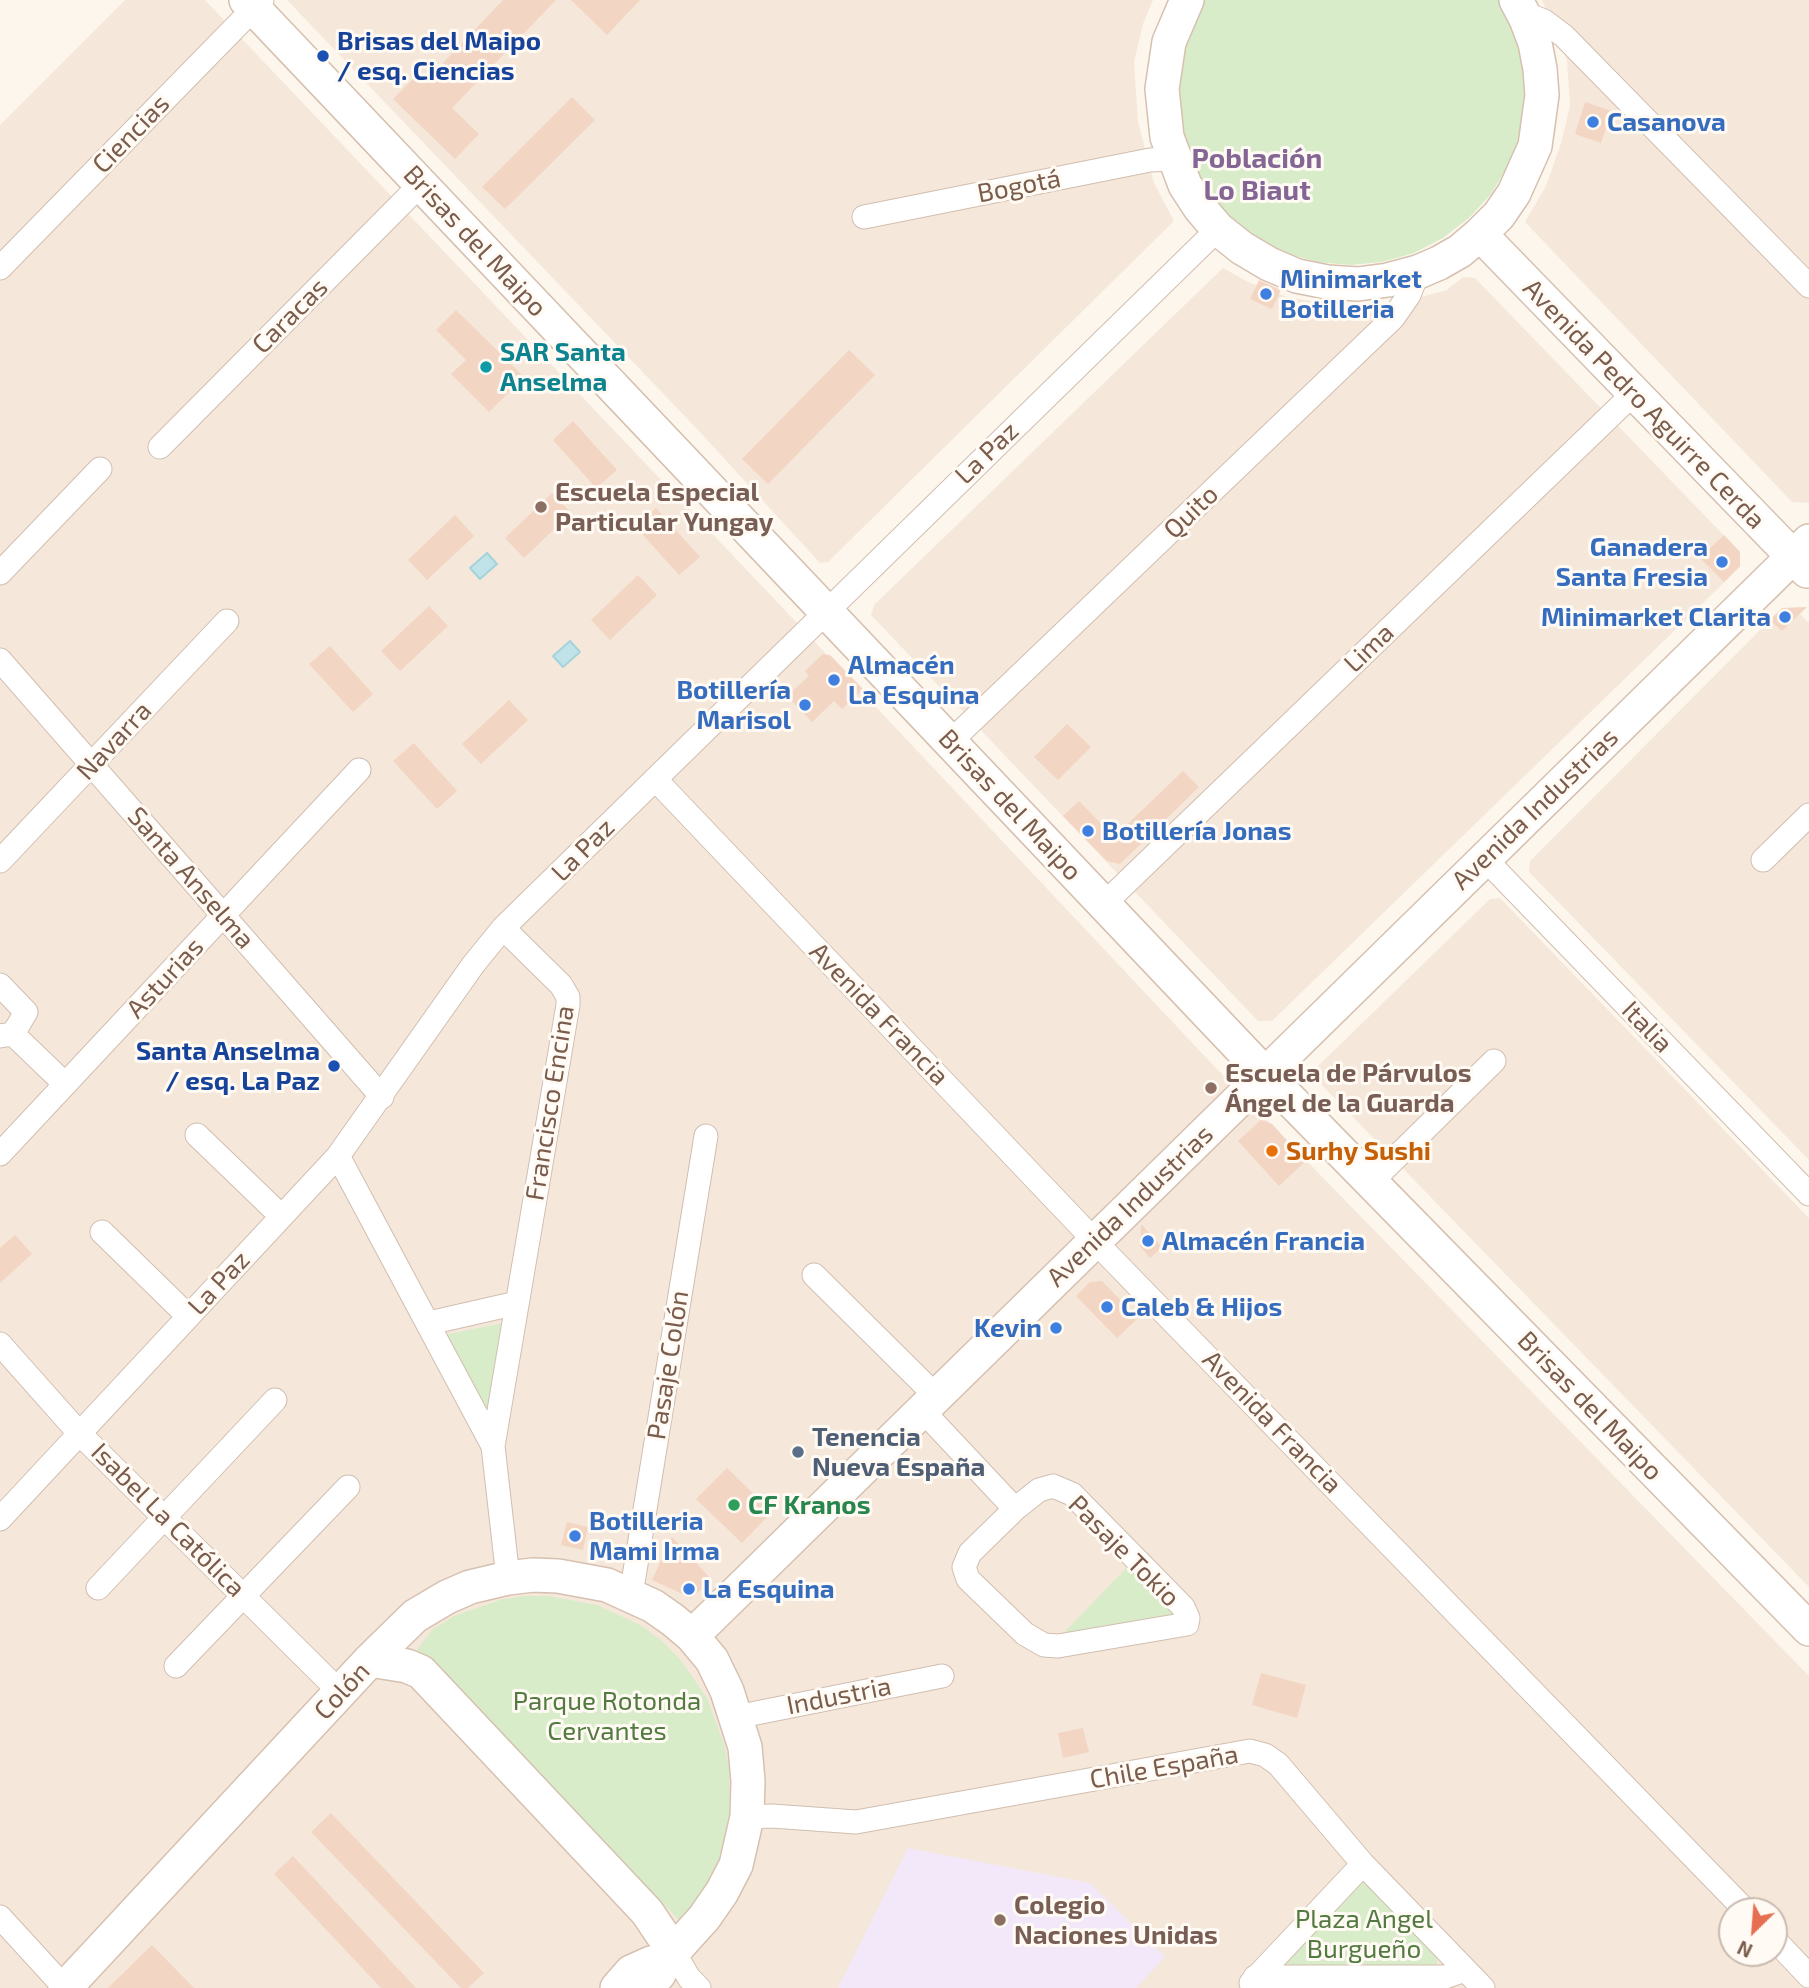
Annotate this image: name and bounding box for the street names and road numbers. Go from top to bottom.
street label: Ciencias [86,88,176,180]
street label: Brisas del Maipo [397,159,553,323]
street label: Bogotá [975,163,1063,209]
street label: Caracas [246,272,334,360]
street label: Avenida Pedro Aguirre Cerda [1516,273,1772,535]
street label: La Paz [949,415,1025,491]
street label: Quito [1157,479,1225,545]
street label: Lima [1338,617,1400,679]
street label: Navarra [70,695,158,787]
street label: Avenida Industrias [1445,722,1625,896]
street label: Brisas del Maipo [932,723,1088,887]
street label: Santa Anselma [121,801,261,955]
street label: La Paz [545,812,621,888]
street label: Asturias [120,931,210,1025]
street label: Avenida Francia [803,936,955,1092]
street label: Italia [1615,995,1679,1059]
street label: Francisco Encina [519,1003,581,1203]
street label: Avenida Industrias [1040,1119,1220,1293]
street label: La Paz [182,1244,256,1322]
street label: Pasaje Colón [641,1288,695,1442]
street label: Brisas del Maipo [1511,1325,1669,1487]
street label: Avenida Francia [1196,1344,1348,1500]
street label: Isabel La Católica [85,1437,251,1603]
street label: Pasaje Tokio [1062,1489,1186,1613]
street label: Colón [308,1656,376,1726]
street label: Industria [784,1671,894,1721]
street label: Chile España [1087,1739,1241,1795]

